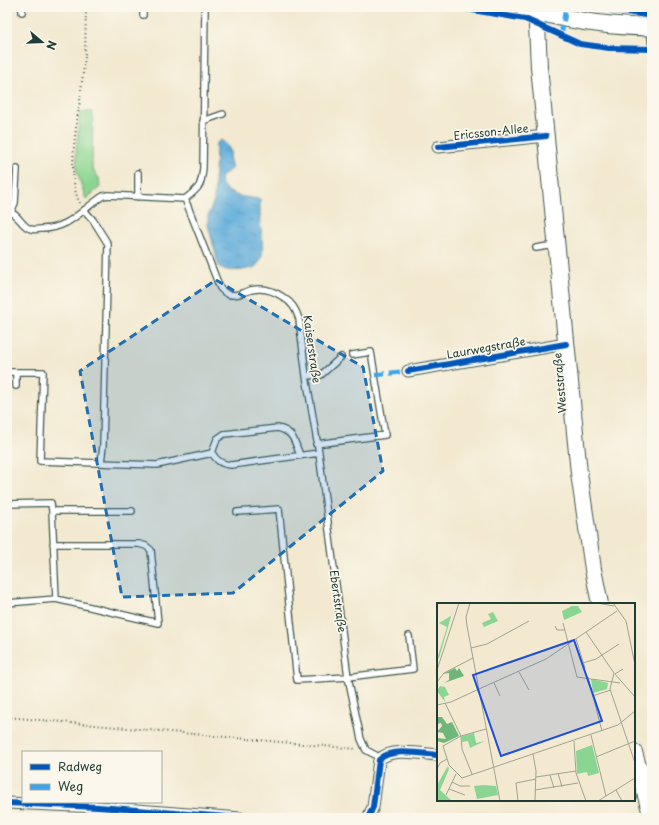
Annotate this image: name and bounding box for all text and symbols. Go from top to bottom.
north arrow [22,22,62,62]
text: N [42,39,61,53]
street label: Ericsson-Allee [453,119,529,144]
street label: Kaiserstraße [299,314,326,384]
street label: Laurwegstraße [445,332,527,363]
street label: Weststraße [548,352,571,414]
street label: Ebertstraße [326,569,351,633]
inset map [437,603,635,801]
legend [22,751,162,803]
text: Radweg [58,757,102,775]
text: Weg [58,777,83,795]

